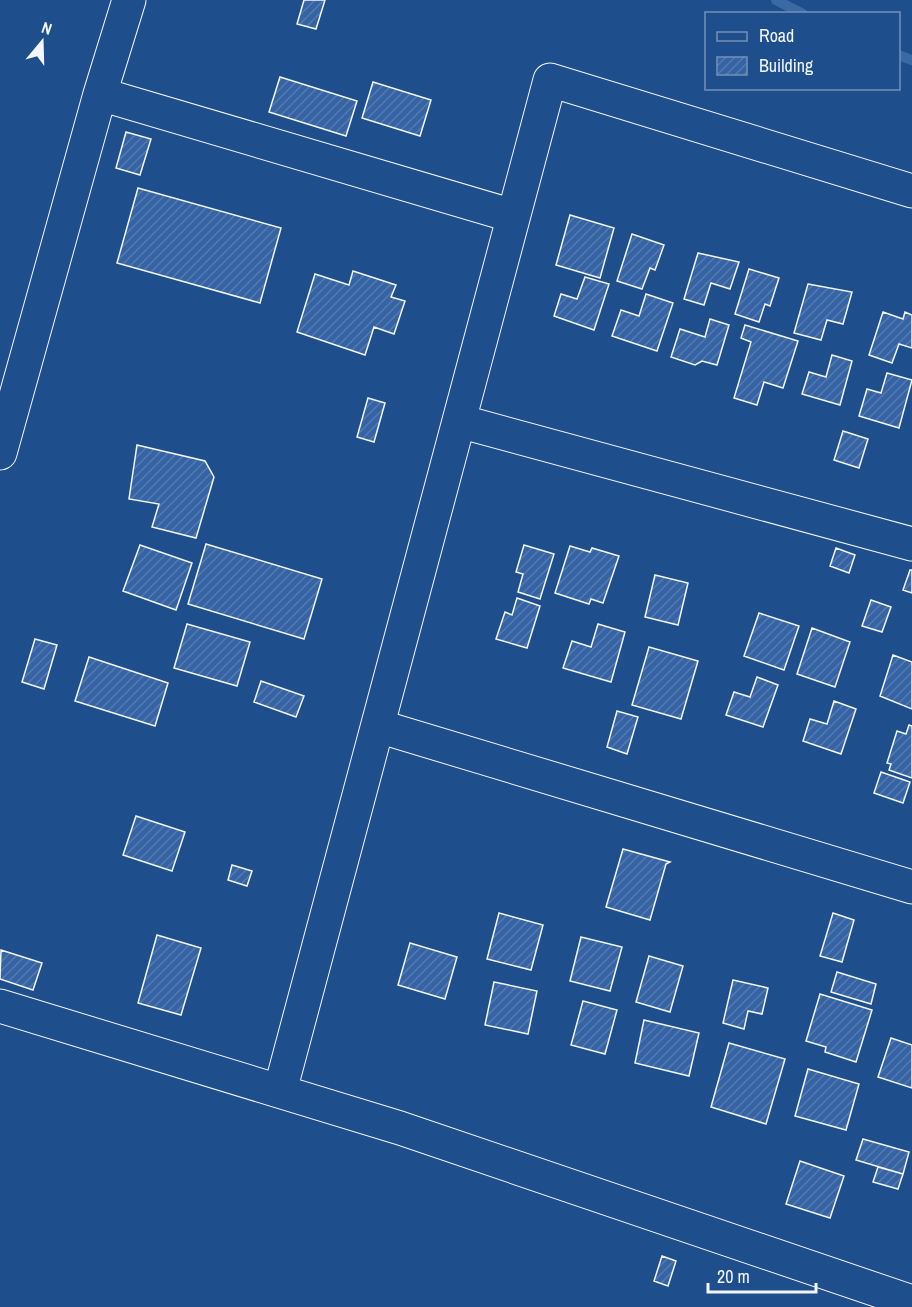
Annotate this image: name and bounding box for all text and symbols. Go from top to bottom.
north arrow [12,12,72,72]
legend [705,12,900,90]
text: N [39,16,55,40]
text: Road [759,23,794,48]
text: Building [759,53,814,78]
scale bar [708,1256,816,1294]
text: 20 m [717,1264,750,1289]

